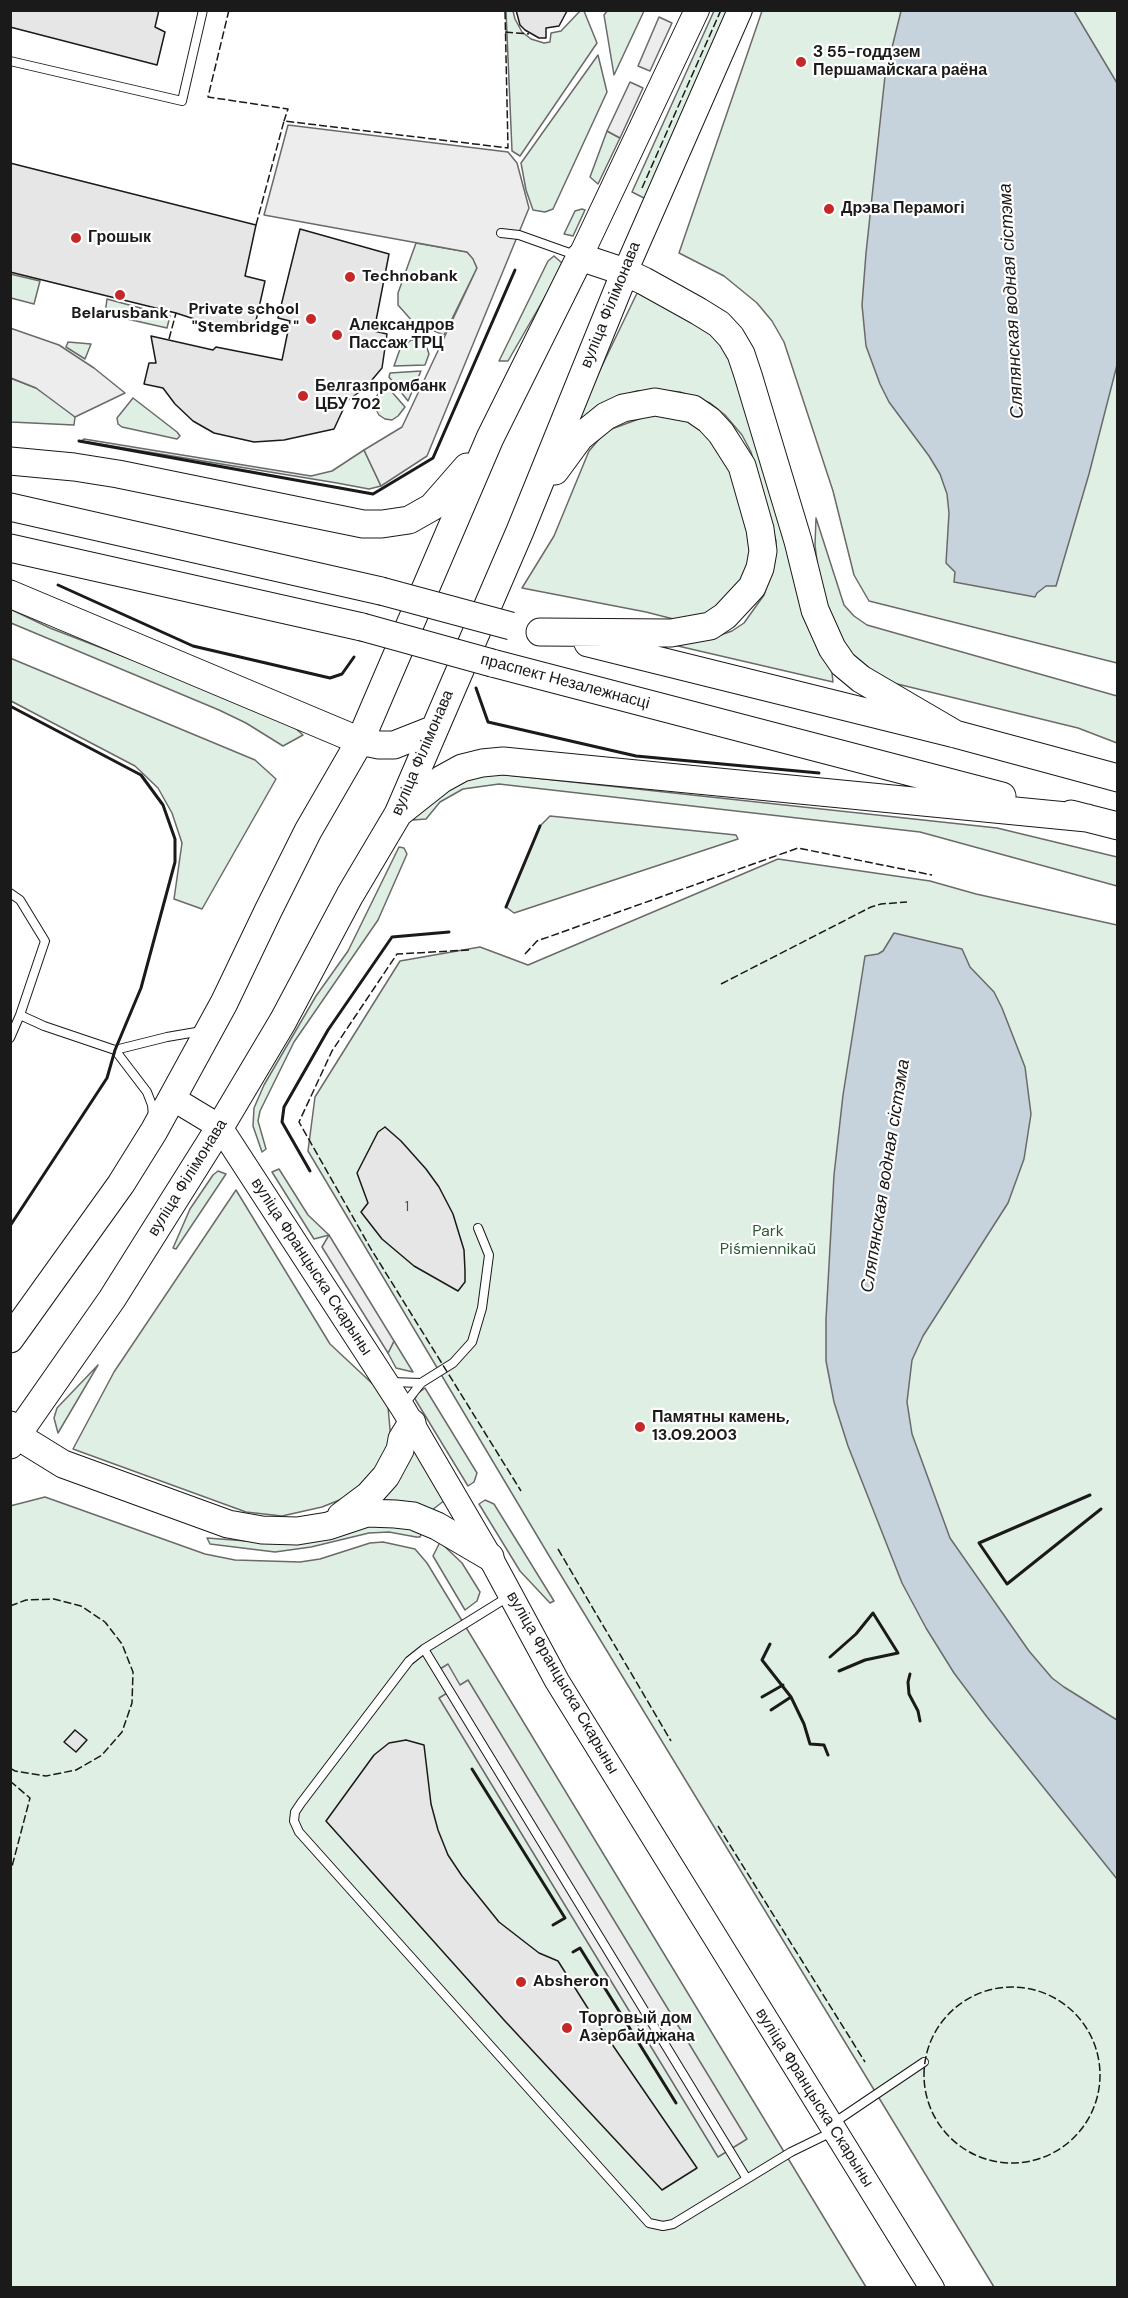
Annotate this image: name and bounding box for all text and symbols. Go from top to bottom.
place label: З 55-годдзем Першамайскага раёна [813,43,987,81]
marker: З 55-годдзем Першамайскага раёна [794,55,808,69]
water label: Сляпянская водная сістэма [995,183,1029,419]
place label: Дрэва Перамогі [841,199,965,219]
marker: Дрэва Перамогі [822,202,836,216]
place label: Грошык [88,228,151,248]
marker: Грошык [69,231,83,245]
street label: вуліца Філімонава [577,239,645,371]
place label: Technobank [362,267,458,287]
marker: Technobank [343,270,357,284]
marker: Belarusbank [113,288,127,302]
place label: Private school "Stembridge " [188,300,299,338]
place label: Belarusbank [71,304,169,324]
marker: Private school "Stembridge " [304,312,318,326]
place label: Александров Пассаж ТРЦ [349,316,454,354]
marker: Александров Пассаж ТРЦ [330,328,344,342]
place label: Белгазпромбанк ЦБУ 702 [315,377,446,415]
marker: Белгазпромбанк ЦБУ 702 [296,389,310,403]
street label: праспект Незалежнасці [478,650,652,714]
street label: вуліца Філімонава [388,687,458,819]
water label: Сляпянская водная сістэма [857,1058,915,1294]
street label: вуліца Філімонава [144,1116,232,1240]
street label: вуліца Францыска Скарыны [246,1175,376,1359]
house number: 1 [405,1199,409,1215]
park label: Park Piśmiennikaŭ [720,1222,816,1260]
place label: Памятны камень, 13.09.2003 [652,1408,790,1446]
marker: Памятны камень, 13.09.2003 [633,1420,647,1434]
street label: вуліца Францыска Скарыны [502,1588,622,1778]
place label: Absheron [533,1972,609,1992]
marker: Absheron [514,1975,528,1989]
street label: вуліца Францыска Скарыны [751,2005,877,2191]
place label: Торговый дом Азербайджана [579,2009,695,2047]
marker: Торговый дом Азербайджана [560,2021,574,2035]

